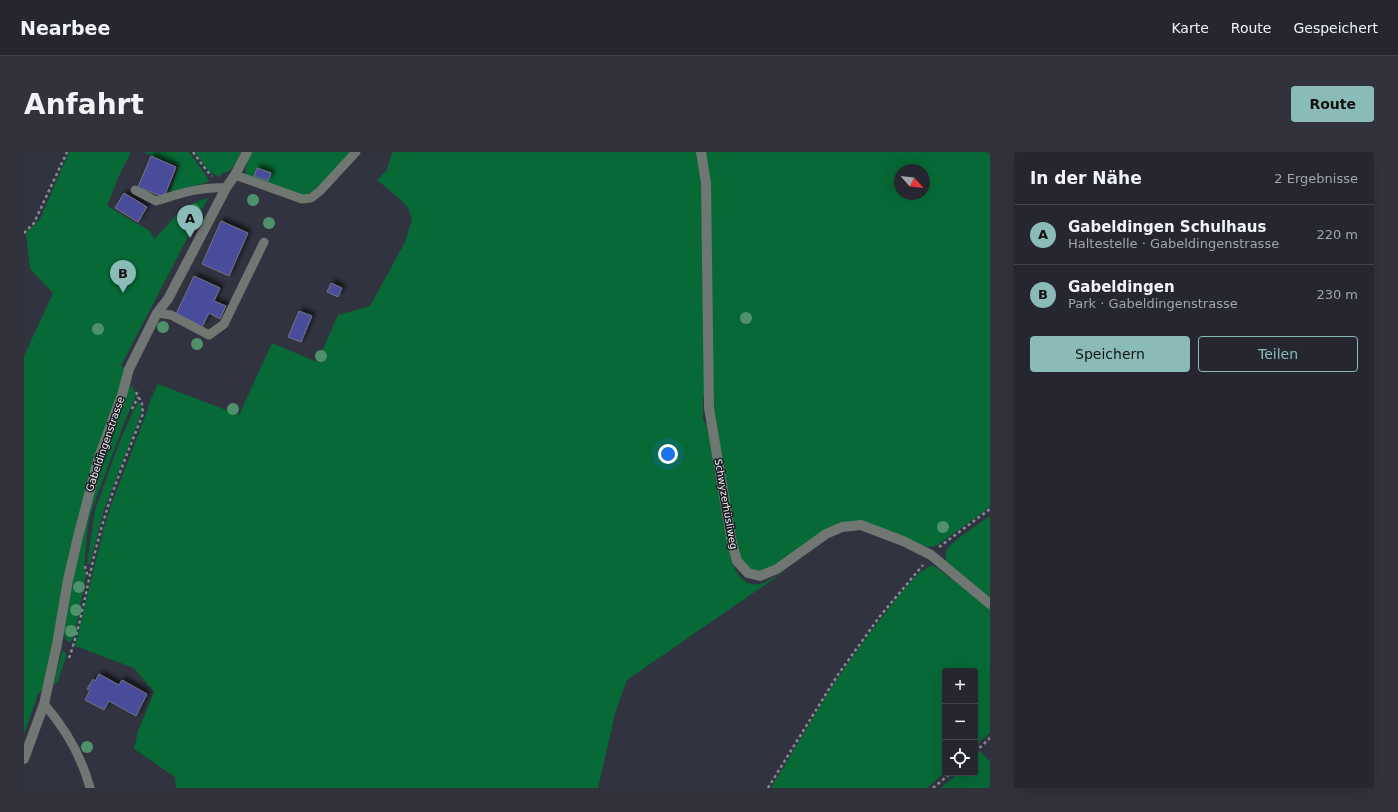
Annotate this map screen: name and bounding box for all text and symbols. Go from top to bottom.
text: Nearbee [20,17,110,39]
text: Karte [1171,20,1209,36]
text: Route [1231,20,1271,36]
text: Gespeichert [1293,20,1378,36]
button: Route [1291,86,1374,122]
text: Anfahrt [24,88,144,121]
north arrow [894,164,930,200]
text: In der Nähe [1030,168,1142,188]
text: 2 Ergebnisse [1274,171,1358,186]
pin: A [177,205,203,238]
text: Gabeldingen Schulhaus [1068,218,1266,236]
text: A [1038,227,1048,242]
text: 220 m [1316,227,1358,242]
text: Haltestelle · Gabeldingenstrasse [1068,236,1279,251]
pin: B [110,260,136,293]
text: Gabeldingen [1068,278,1175,296]
text: B [1038,287,1048,302]
text: 230 m [1316,287,1358,302]
text: Park · Gabeldingenstrasse [1068,296,1238,311]
button: Speichern [1030,336,1190,372]
button: Teilen [1198,336,1358,372]
street label: Gabeldingenstrasse [84,395,126,493]
your location [658,444,678,464]
street label: Schwyzerhüsliweg [713,458,739,550]
map controls [942,668,978,776]
button: + [942,668,978,704]
button: − [942,704,978,740]
button: locate [942,740,978,776]

